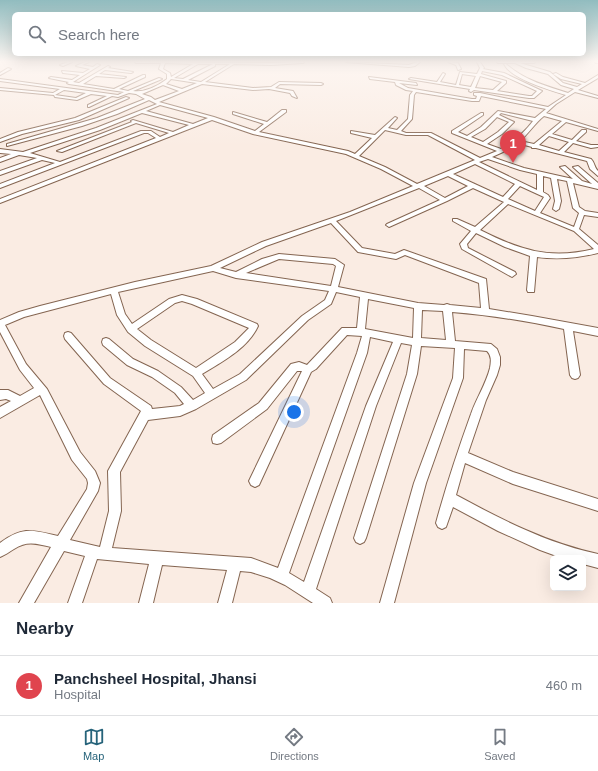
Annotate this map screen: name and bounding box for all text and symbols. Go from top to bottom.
search box [12,12,586,56]
icon: search [26,23,48,45]
text: Search here [58,26,140,43]
pin: 1 [500,130,526,163]
your location [284,402,304,422]
map controls [550,555,586,591]
button: layers [550,555,586,591]
text: Nearby [16,619,74,638]
text: Panchsheel Hospital, Jhansi [54,670,257,687]
text: 1 [25,678,33,693]
text: 460 m [546,678,582,693]
text: Hospital [54,687,101,702]
tab: Map [83,726,105,762]
tab: Directions [270,726,319,762]
tab: Saved [484,726,515,762]

